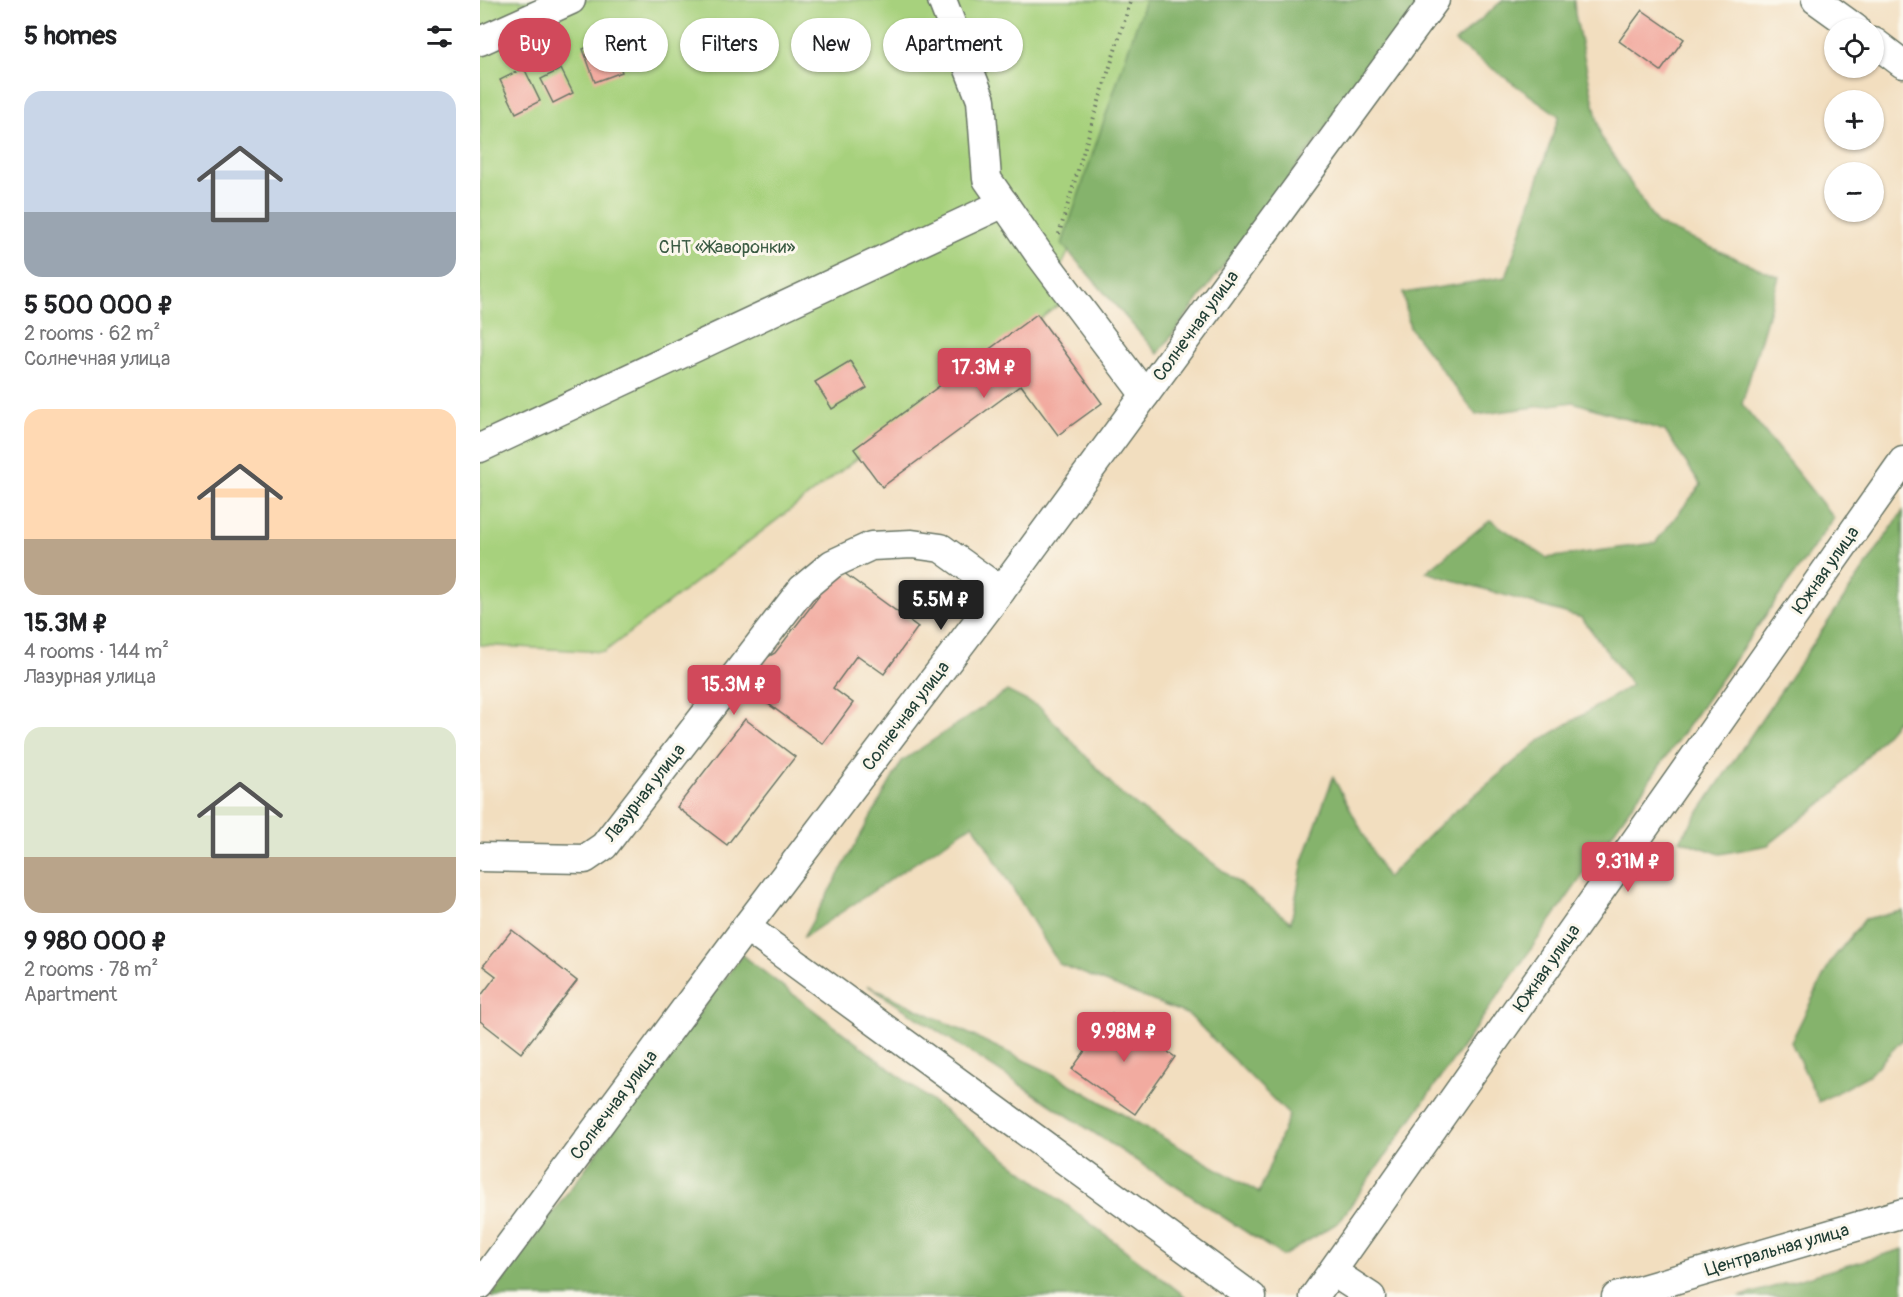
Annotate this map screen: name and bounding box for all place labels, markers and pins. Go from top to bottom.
pin: 17.3M ₽ [929,348,1039,399]
pin: 5.5M ₽ [892,580,990,631]
pin: 15.3M ₽ [679,665,789,716]
pin: 9.31M ₽ [1573,842,1683,893]
pin: 9.98M ₽ [1069,1012,1179,1063]

